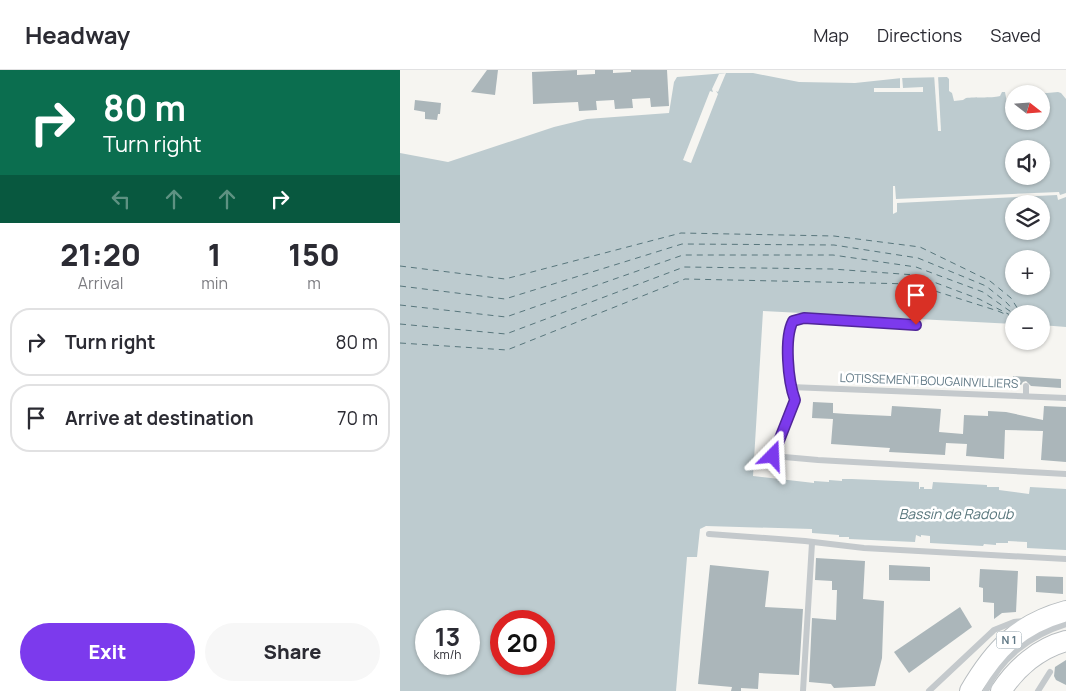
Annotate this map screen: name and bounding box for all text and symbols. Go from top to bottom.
text: Headway [25,18,130,51]
text: Map [813,23,849,47]
text: Directions [877,23,962,47]
text: Saved [990,23,1041,47]
text: 80 m [103,84,186,132]
north arrow [1005,85,1050,130]
map controls [1005,85,1050,350]
icon: right [20,90,85,155]
text: Turn right [103,129,201,159]
button: sound [1005,140,1050,185]
icon: left [107,185,135,213]
icon: ahead [160,185,188,213]
icon: ahead [213,185,241,213]
icon: right [266,185,294,213]
button: layers [1005,195,1050,240]
text: 21:20 [60,234,141,275]
text: 1 [208,234,221,275]
text: 150 [288,234,340,275]
button: + [1005,250,1050,295]
text: Arrival [78,272,123,294]
text: min [201,272,228,294]
text: m [307,272,321,294]
pin [895,274,937,325]
icon: arrive [902,281,930,309]
button: − [1005,305,1050,350]
icon: right [22,328,50,356]
text: Turn right [65,329,155,355]
text: 80 m [335,329,378,355]
street label: LOTISSEMENT BOUGAINVILLIERS [839,369,1019,392]
icon: arrive [22,404,50,432]
text: Arrive at destination [65,405,254,431]
text: 70 m [337,405,378,431]
position arrow [746,429,798,481]
water label: Bassin de Radoub [899,504,1014,523]
speed limit sign: 20 [490,610,555,675]
text: 13 [435,619,460,654]
button: Exit [20,623,195,681]
button: Share [205,623,380,681]
road number: N 1 [996,632,1022,648]
text: km/h [434,646,461,663]

